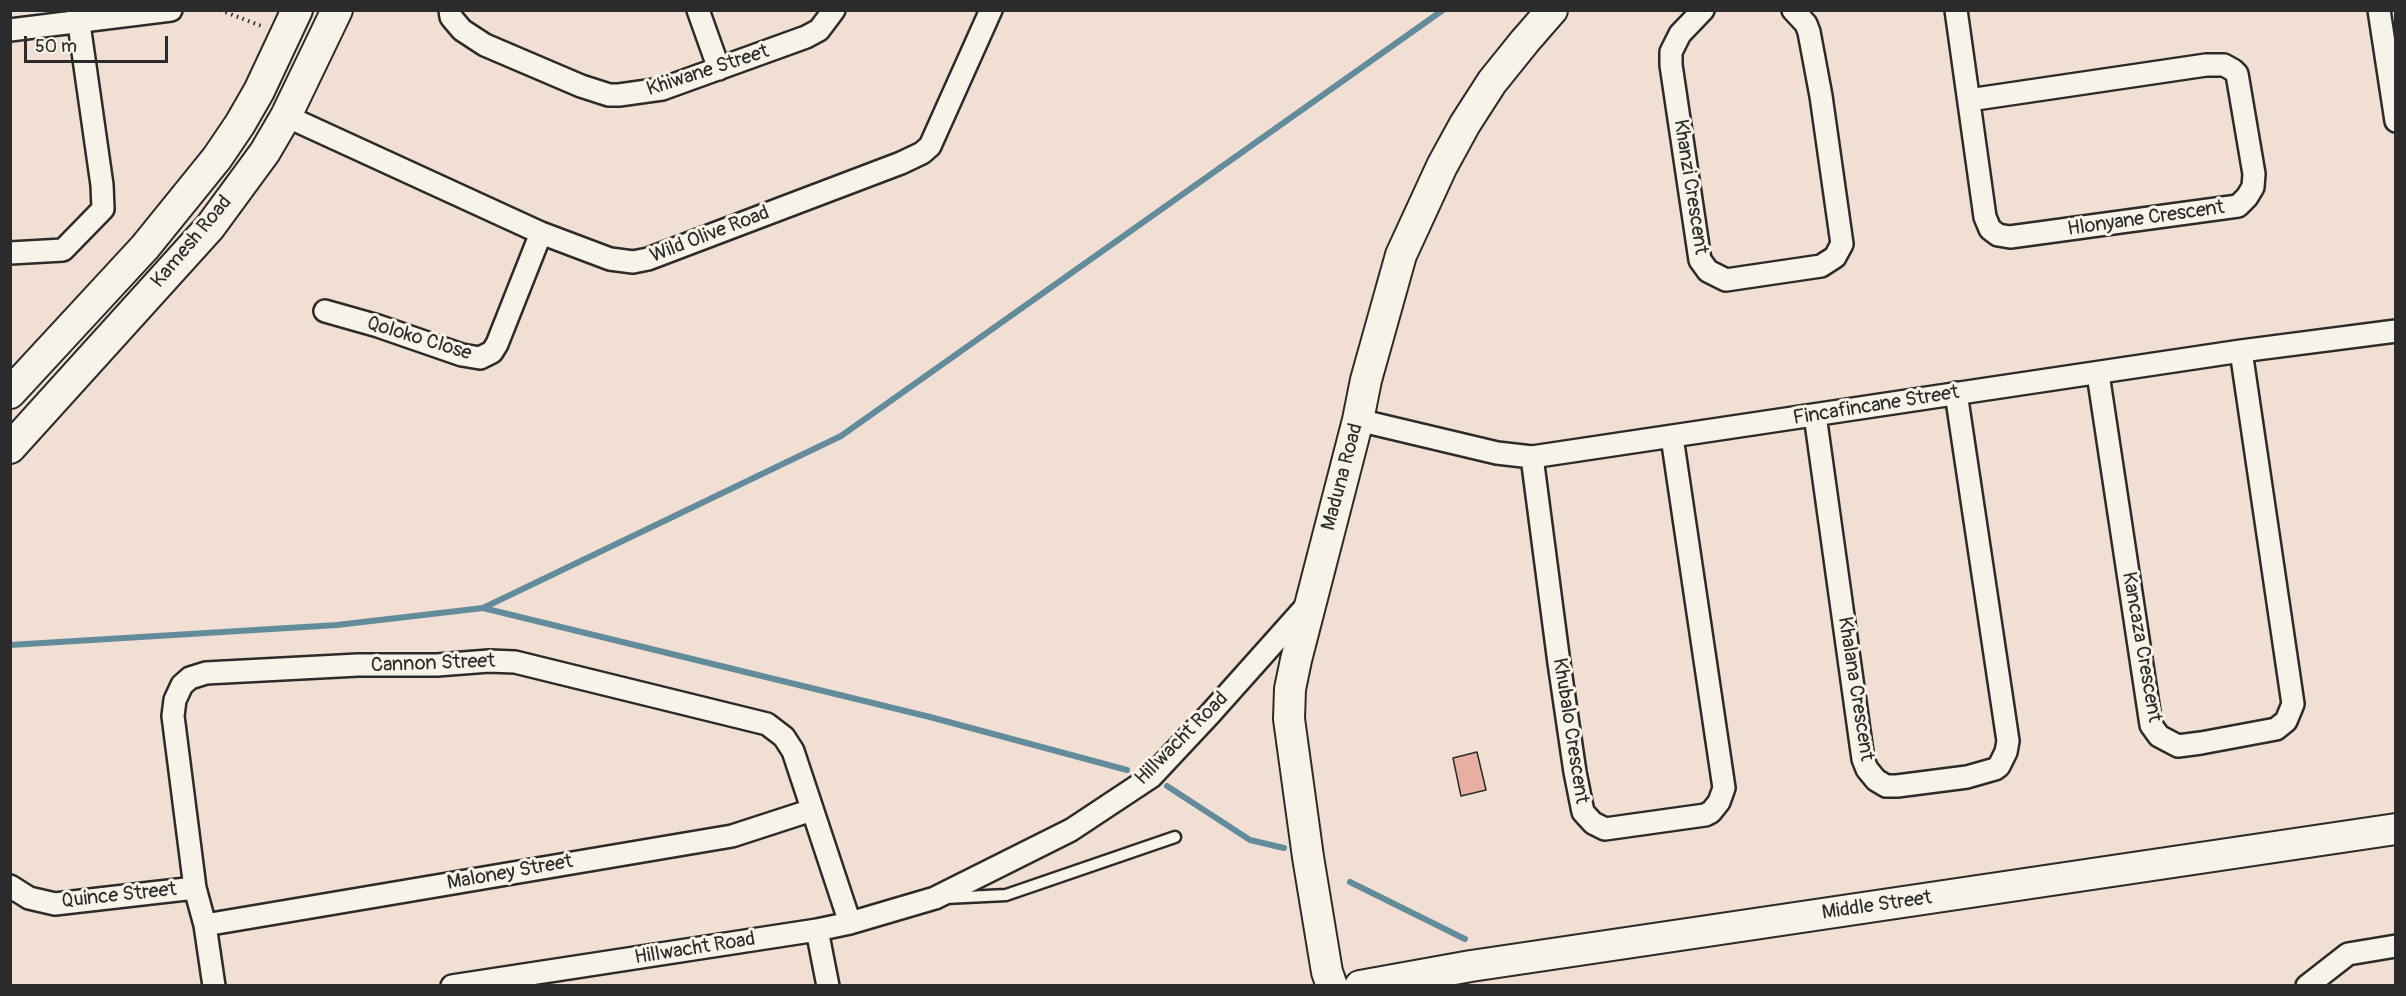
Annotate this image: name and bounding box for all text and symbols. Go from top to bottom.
scale bar [27,24,171,62]
text: 50 m [35,35,77,58]
street label: Khiwane Street [644,40,772,102]
street label: Khanzi Crescent [1667,118,1713,256]
street label: Kamesh Road [146,191,238,293]
street label: Hlonyane Crescent [2066,196,2226,242]
street label: Wild Olive Road [647,201,773,269]
street label: Qoloko Close [364,312,474,366]
street label: Fincafincane Street [1791,381,1961,431]
street label: Maduna Road [1317,421,1369,533]
street label: Kancaza Crescent [2116,570,2166,724]
street label: Khalana Crescent [1832,615,1878,763]
street label: Cannon Street [370,650,496,678]
street label: Khubalo Crescent [1547,656,1593,806]
street label: Hillwacht Road [1130,687,1234,791]
street label: Maloney Street [445,850,575,896]
street label: Quince Street [60,878,178,914]
street label: Middle Street [1820,886,1934,926]
street label: Hillwacht Road [633,928,757,970]

